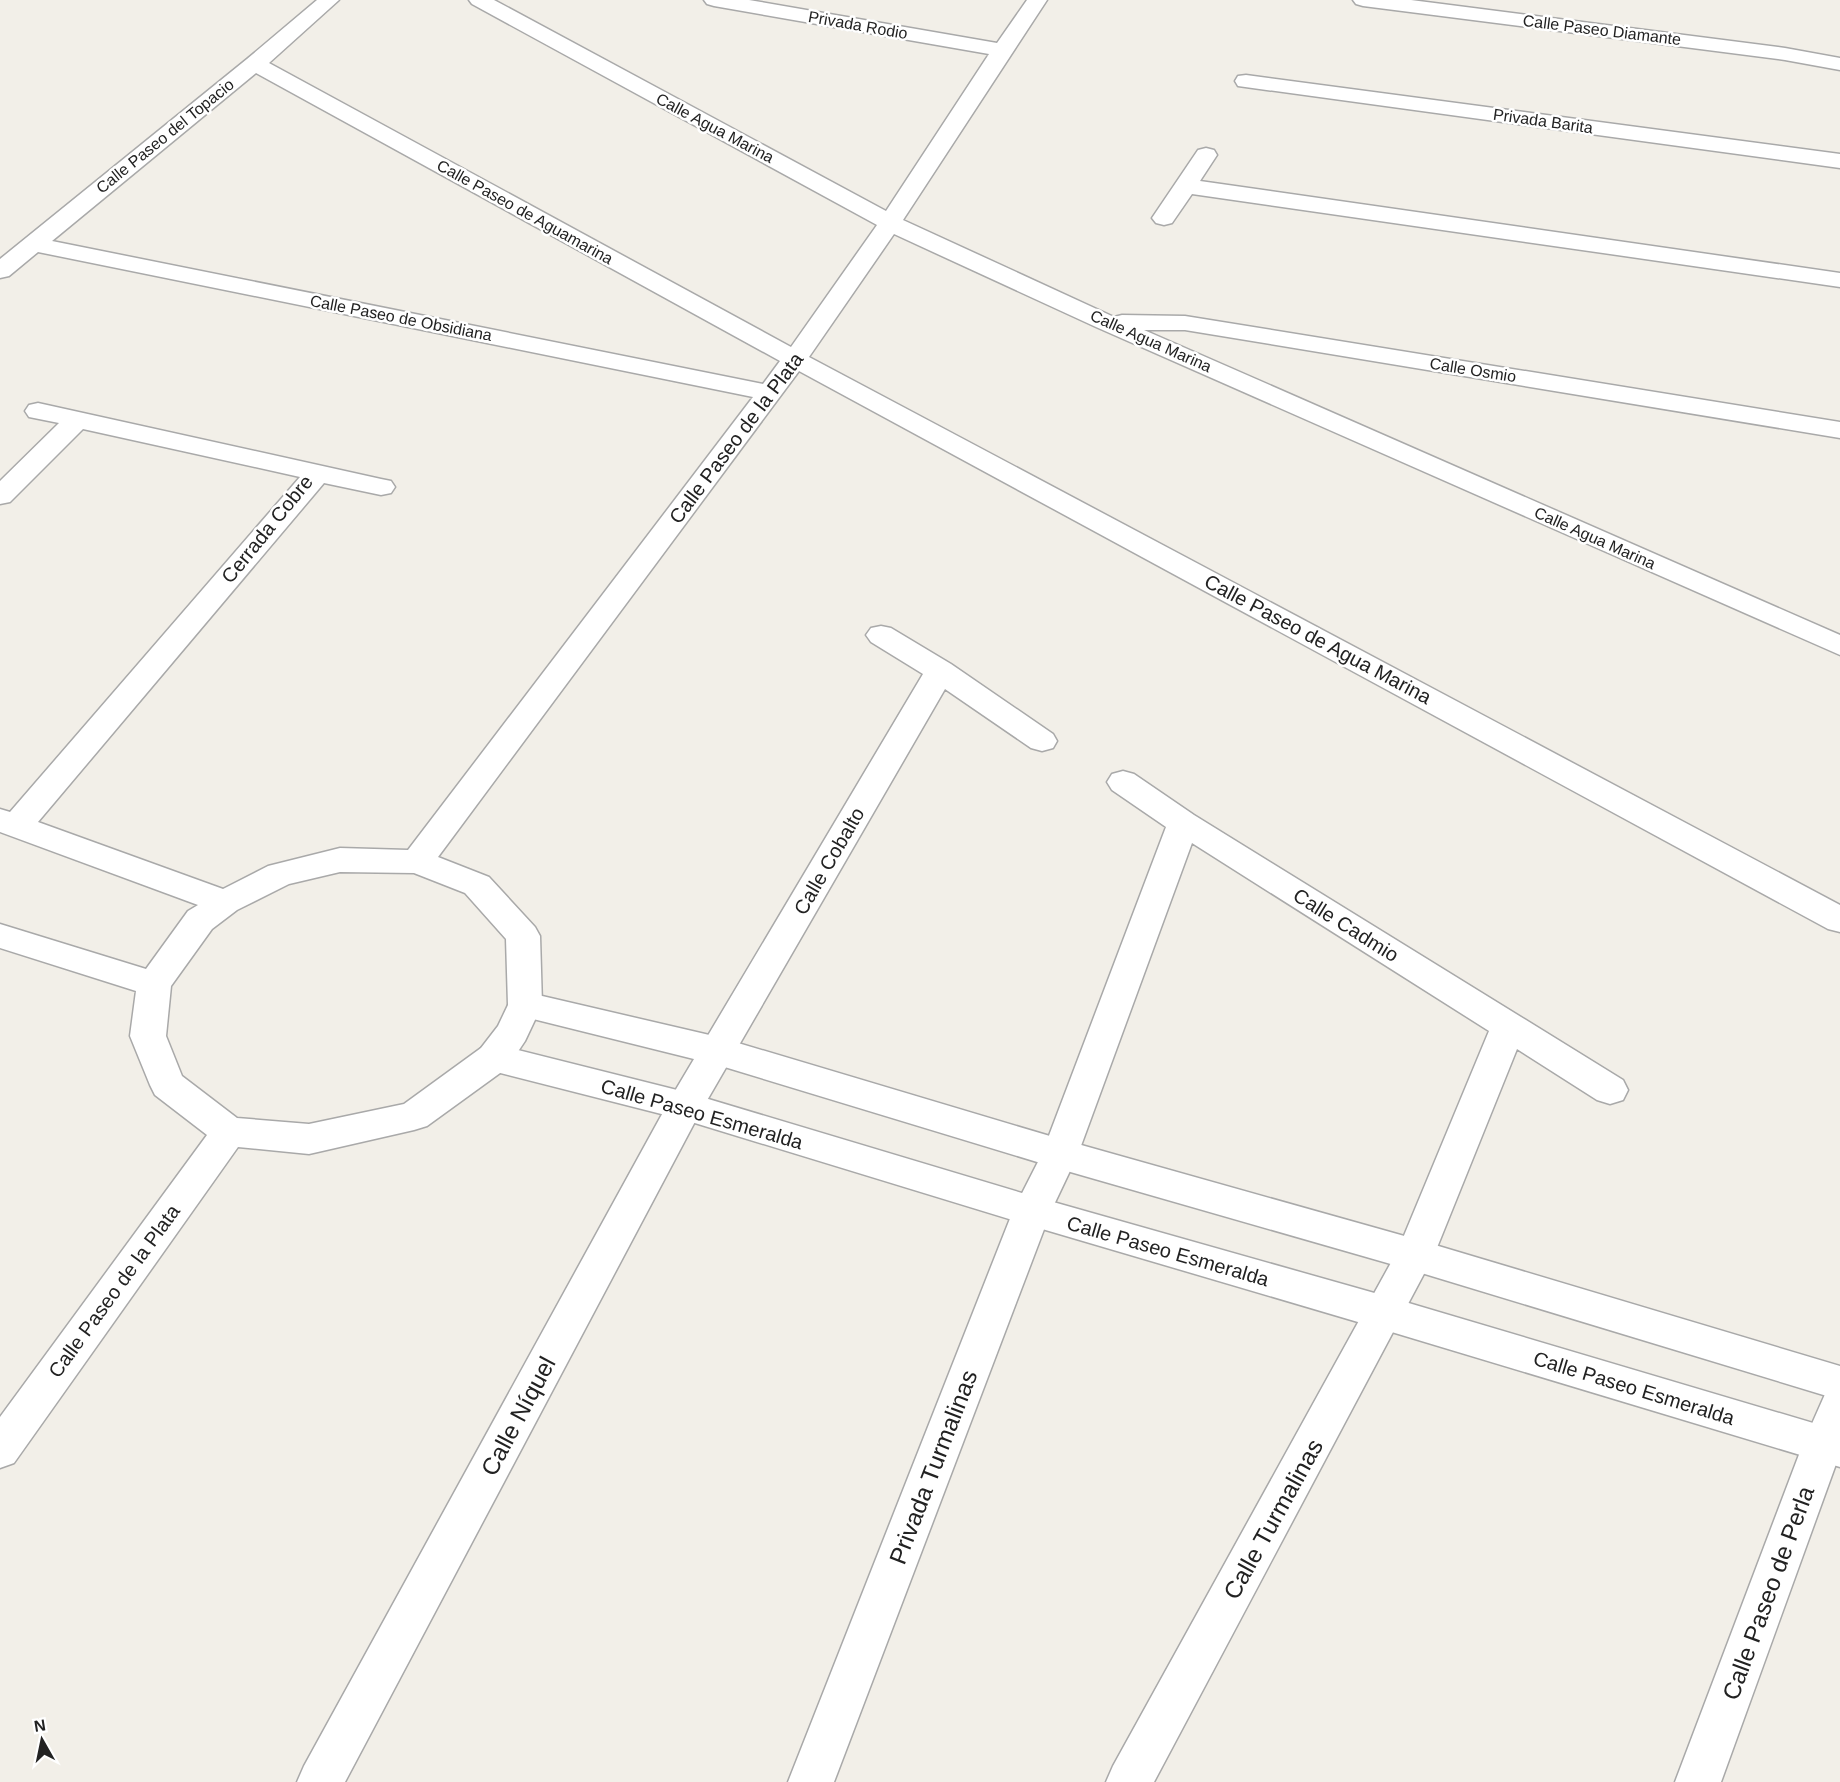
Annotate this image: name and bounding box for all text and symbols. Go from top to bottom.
street label: Privada Rodio [807,8,909,42]
street label: Calle Paseo Diamante [1522,12,1682,48]
street label: Calle Paseo del Topacio [93,75,237,197]
street label: Calle Agua Marina [653,90,777,166]
street label: Privada Barita [1492,106,1594,136]
street label: Calle Paseo de Aguamarina [434,156,616,268]
street label: Calle Paseo de Obsidiana [309,292,494,344]
street label: Calle Agua Marina [1088,307,1214,375]
street label: Calle Paseo de la Plata [665,348,808,528]
street label: Calle Osmio [1429,355,1517,385]
street label: Cerrada Cobre [217,471,317,587]
street label: Calle Agua Marina [1532,504,1658,572]
street label: Calle Paseo de Agua Marina [1201,570,1436,709]
street label: Calle Cobalto [789,804,869,918]
street label: Calle Cadmio [1289,884,1403,966]
street label: Calle Paseo Esmeralda [599,1075,806,1154]
street label: Calle Paseo de la Plata [44,1200,185,1382]
street label: Calle Paseo Esmeralda [1065,1212,1272,1291]
street label: Calle Paseo Esmeralda [1531,1347,1738,1429]
street label: Calle Níquel [475,1352,561,1480]
street label: Privada Turmalinas [884,1366,982,1568]
street label: Calle Turmalinas [1218,1434,1328,1604]
street label: Calle Paseo de Perla [1717,1482,1819,1704]
north arrow [12,1710,72,1770]
text: N [33,1716,47,1735]

